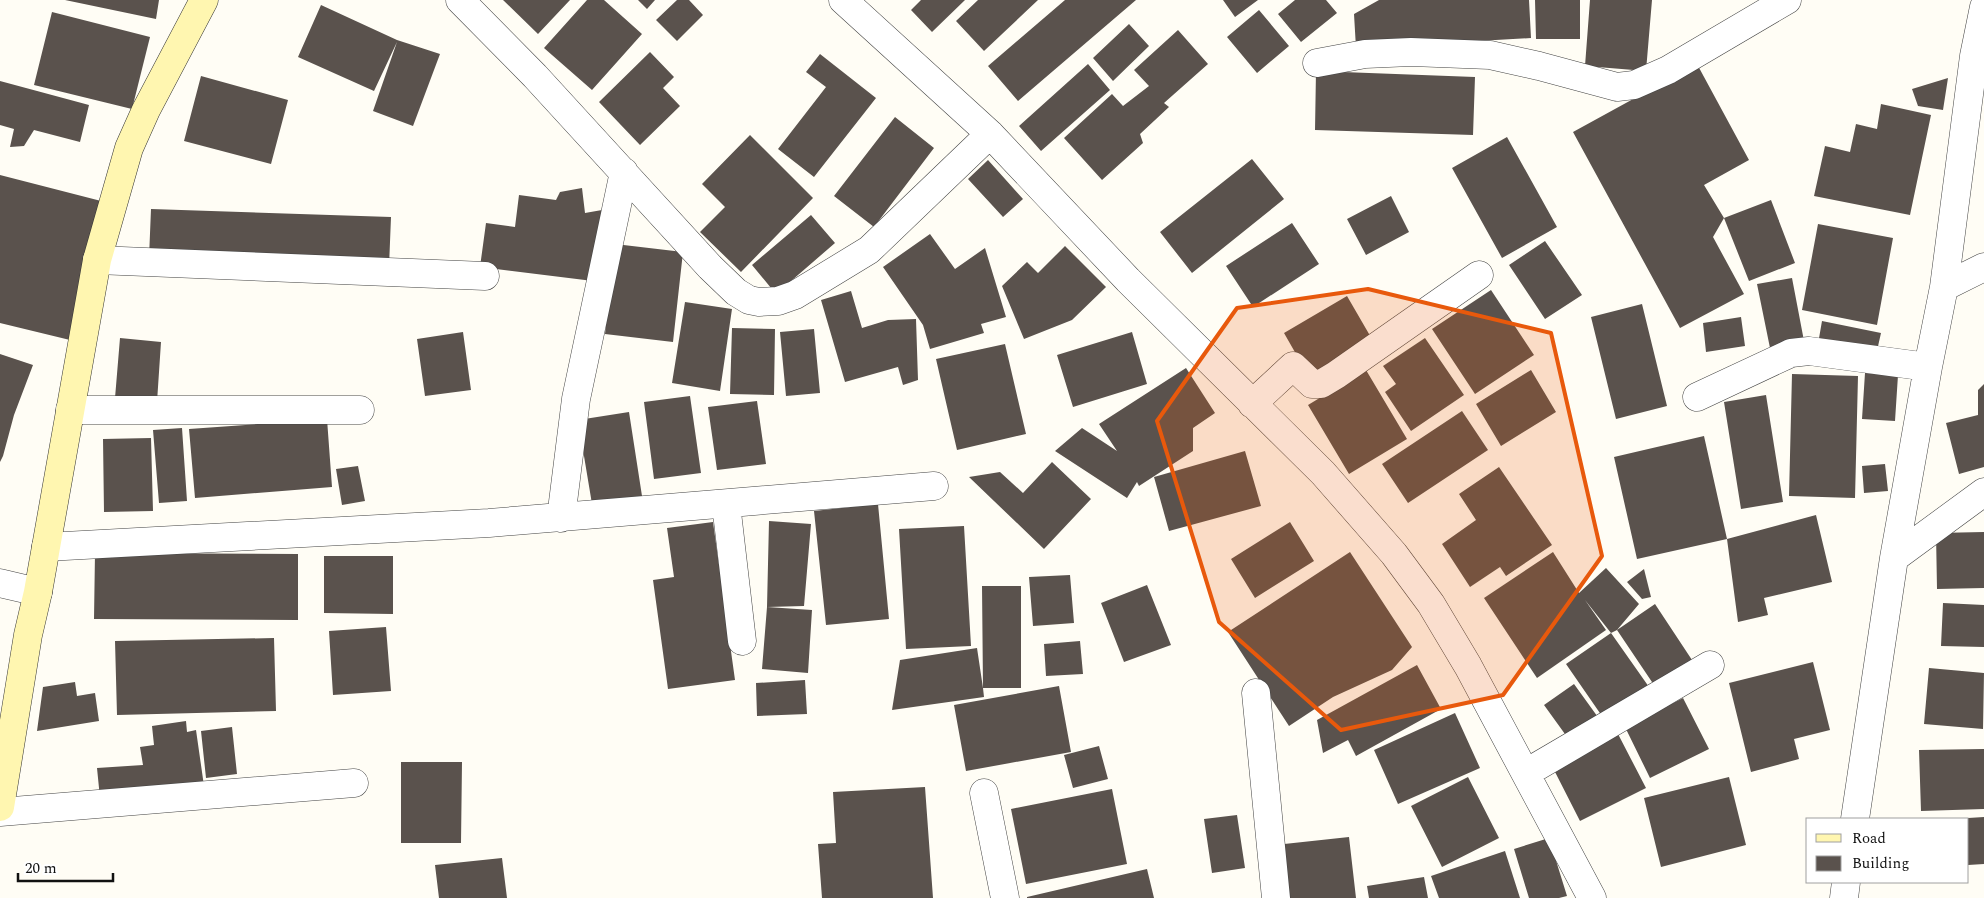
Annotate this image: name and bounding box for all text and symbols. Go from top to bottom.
legend [1806,818,1969,883]
text: Road [1852,827,1886,850]
scale bar [18,850,112,882]
text: Building [1852,852,1909,875]
text: 20 m [25,857,57,880]

